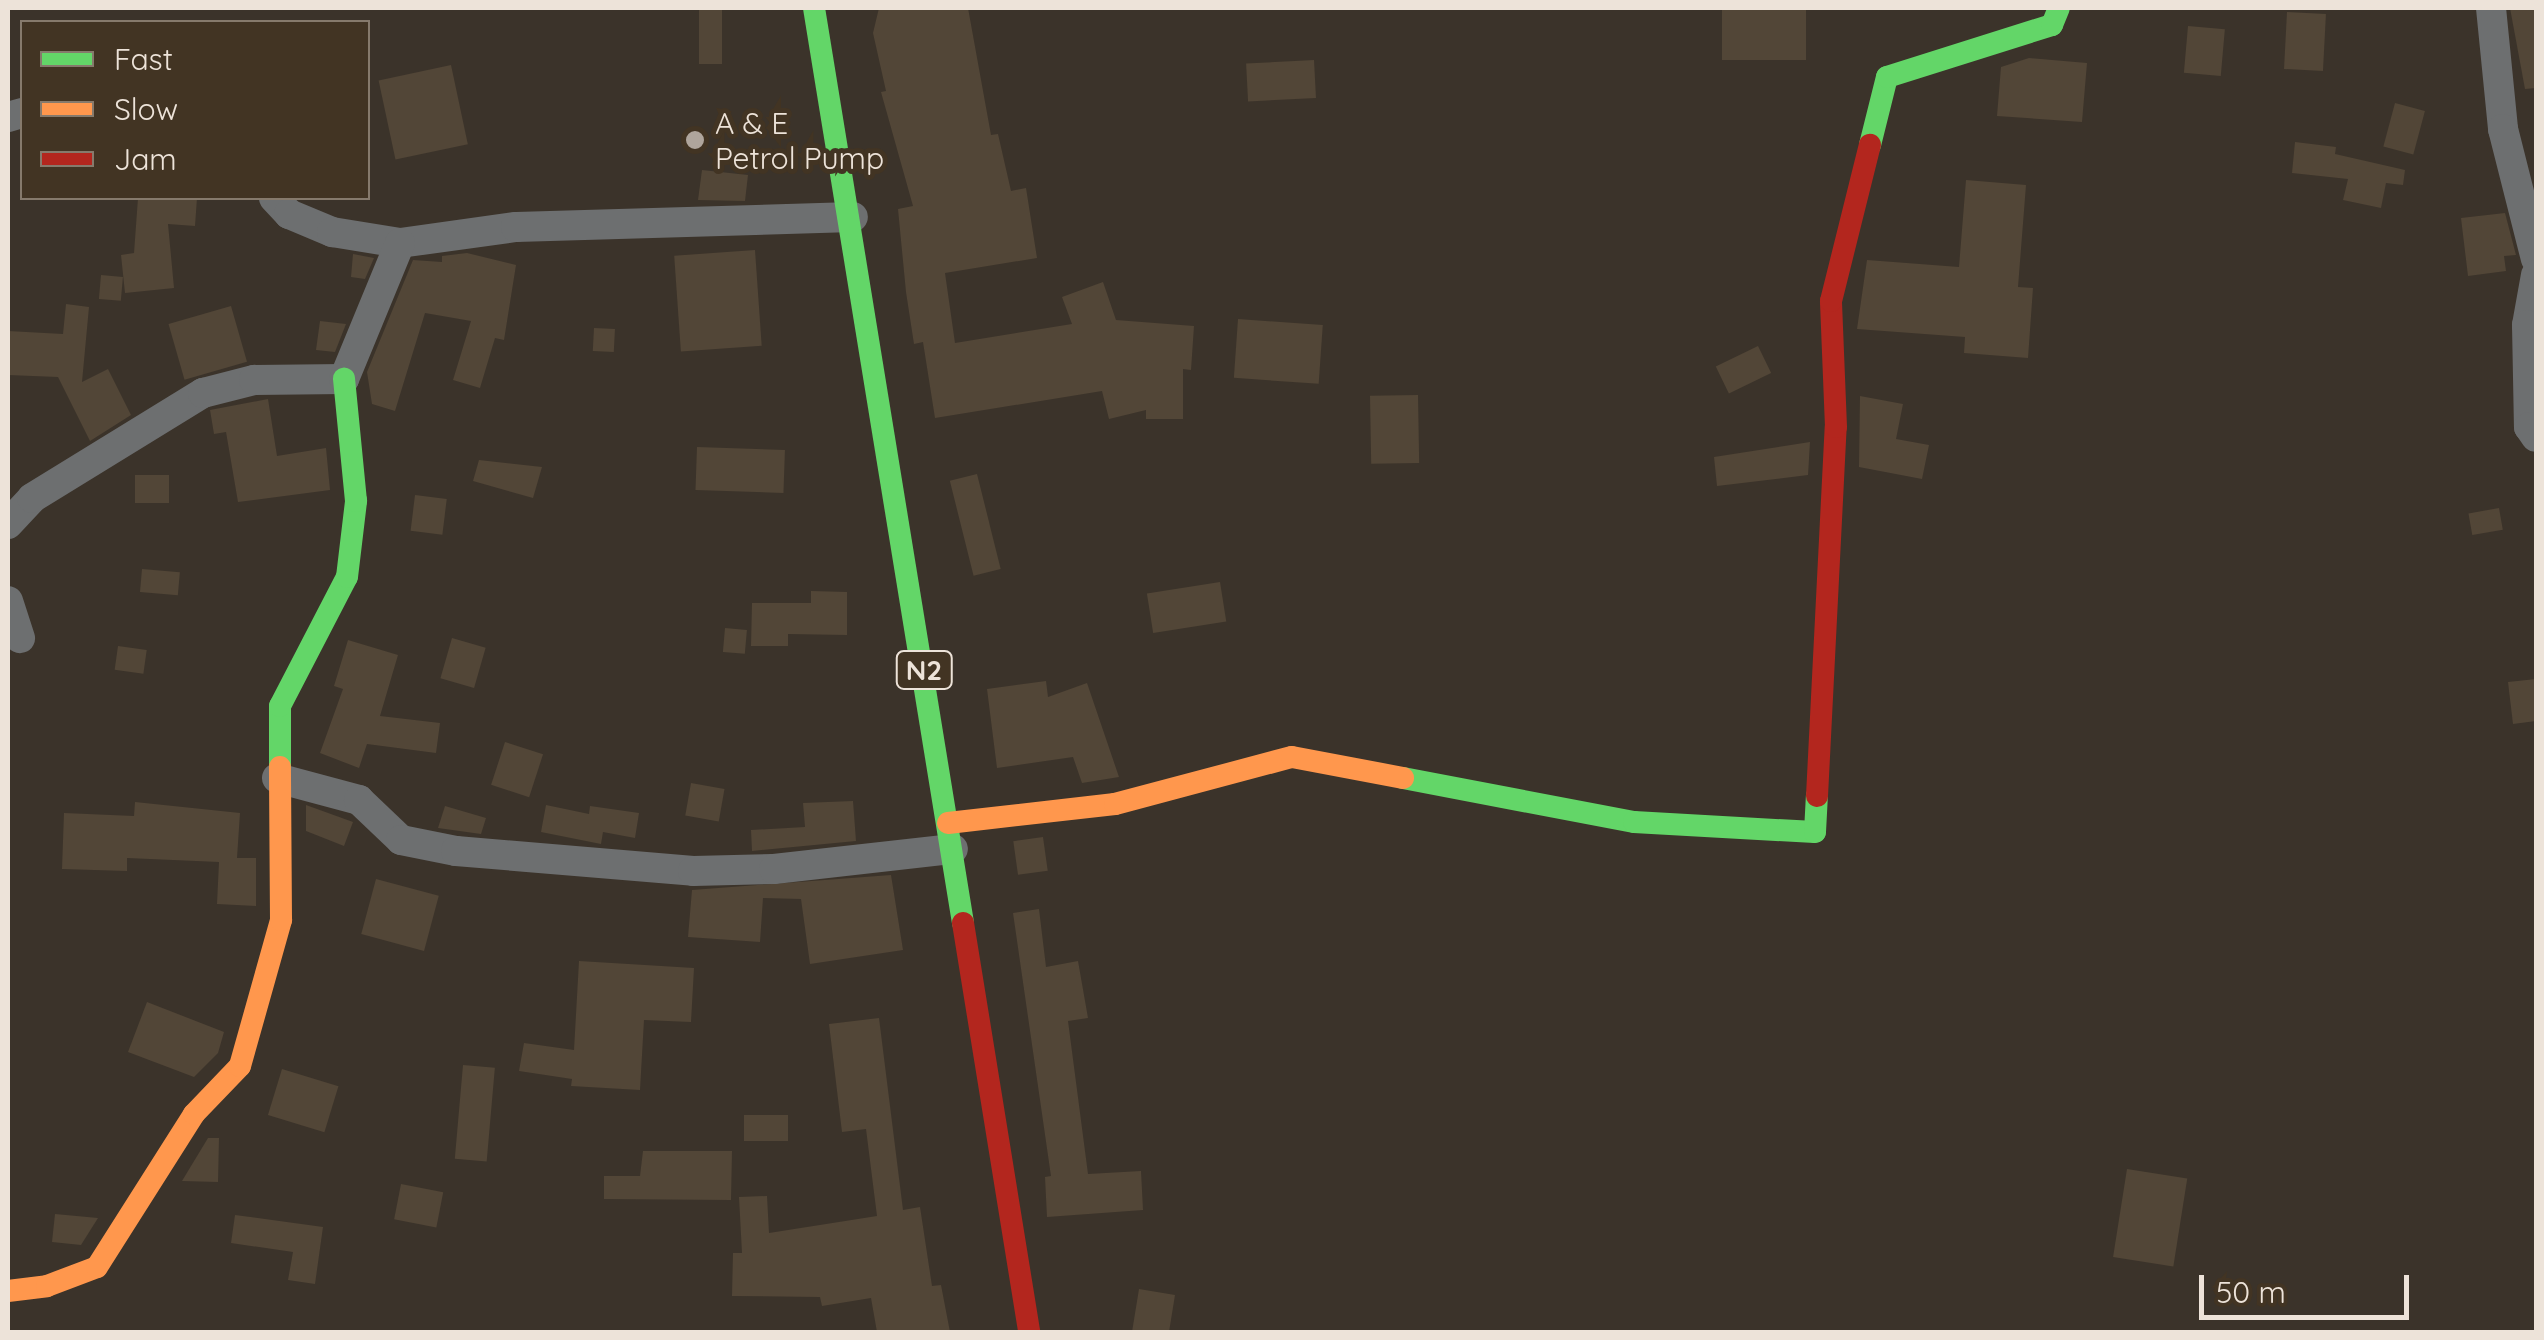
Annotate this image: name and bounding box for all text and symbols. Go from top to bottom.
legend [20,20,370,200]
text: Fast [114,40,173,78]
text: Slow [114,90,178,128]
place label: A & E Petrol Pump [715,105,884,176]
marker: A & E Petrol Pump [684,129,706,151]
text: Jam [114,140,177,178]
road number: N2 [894,647,954,693]
scale bar [2204,1255,2414,1317]
text: 50 m [2216,1273,2286,1311]

